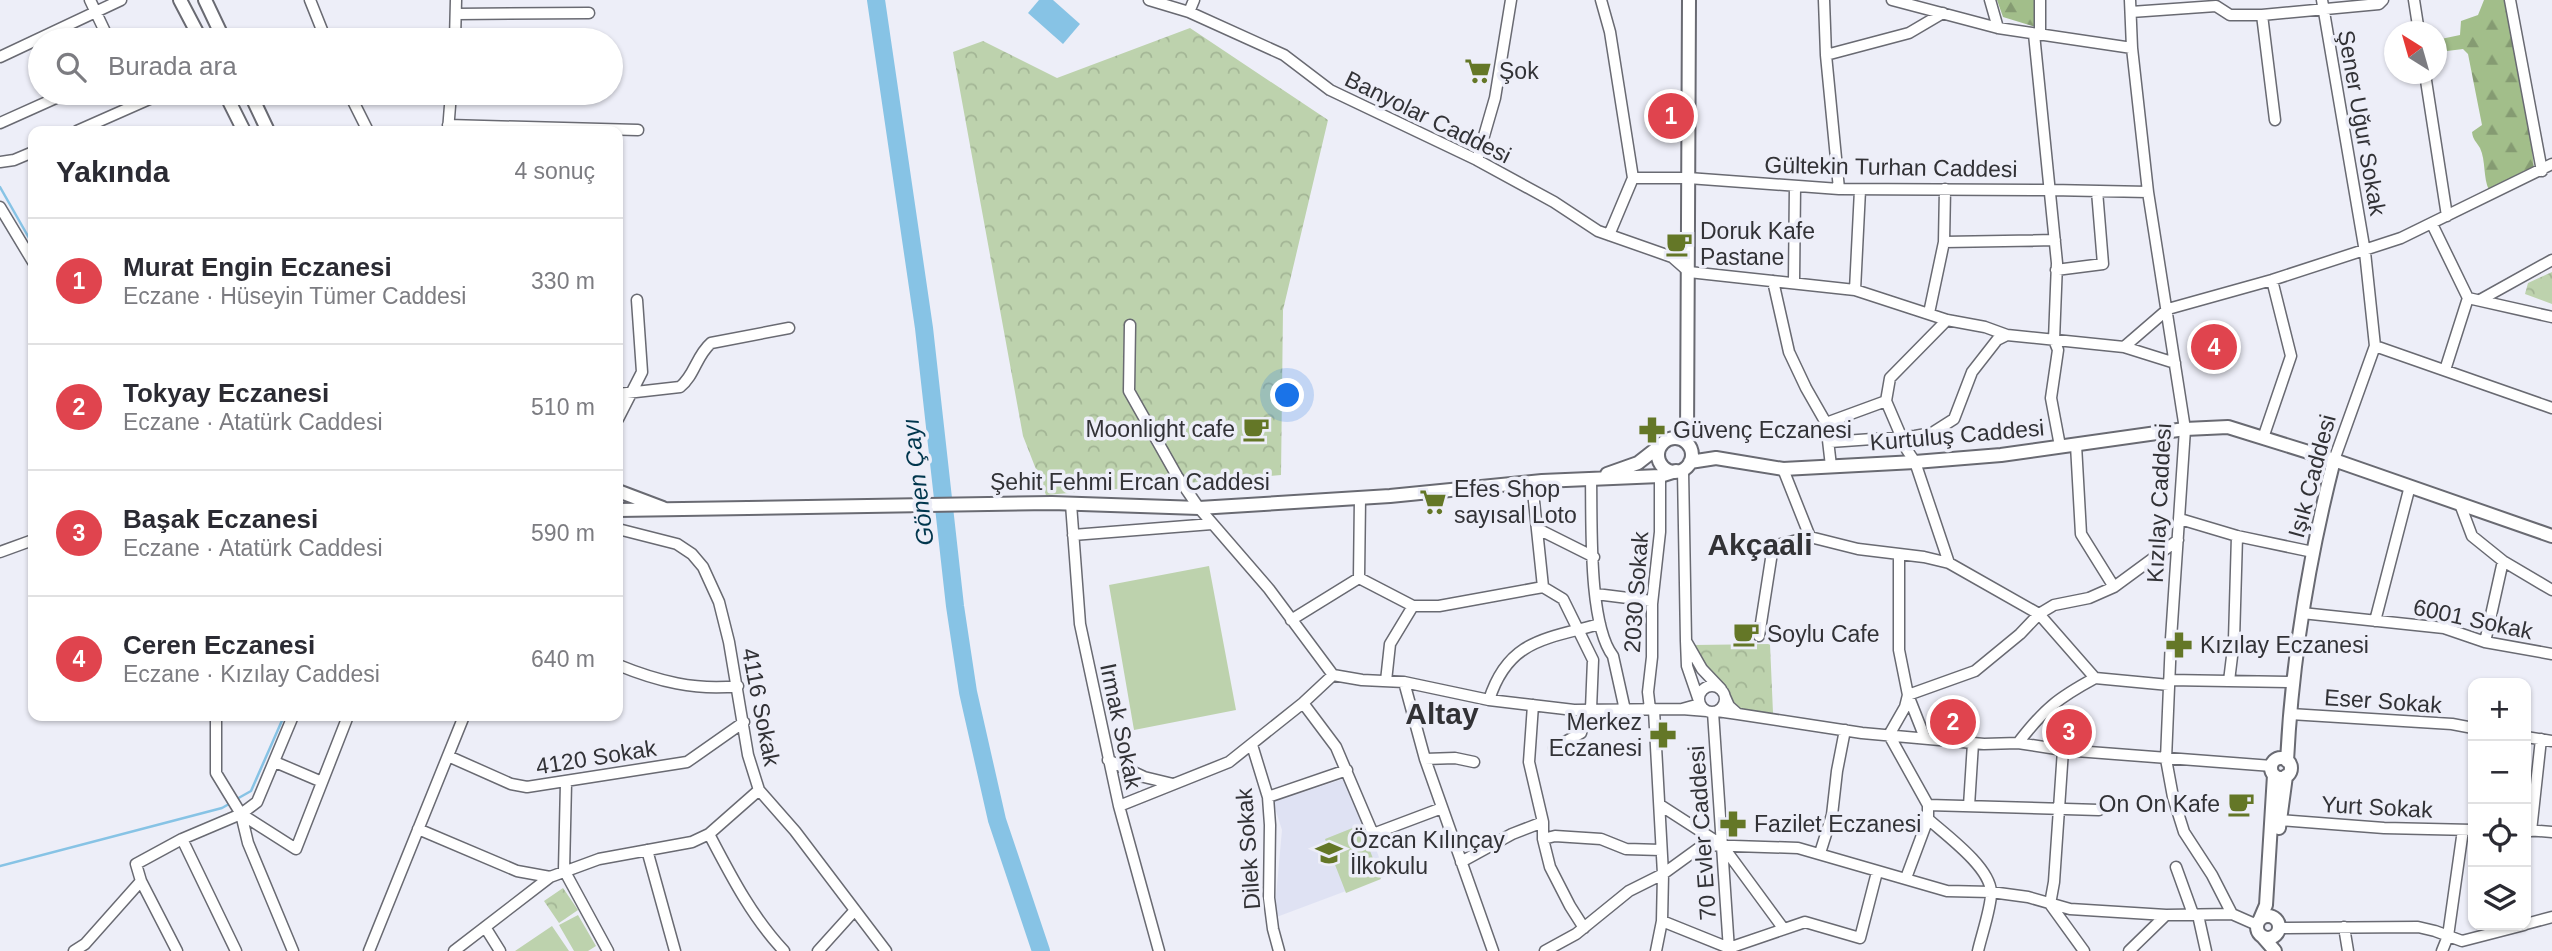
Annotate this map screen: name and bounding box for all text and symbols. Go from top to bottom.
north arrow [2384,21,2447,84]
search box [28,28,623,105]
street label: Şener Uğur Sokak [2333,28,2391,218]
icon: search [52,48,90,86]
text: Burada ara [108,51,237,81]
supermarket icon: Şok [1463,56,1493,86]
place label: Şok [1499,58,1539,84]
street label: Banyolar Caddesi [1341,66,1515,168]
pin: 1 [1648,90,1694,142]
street label: Gültekin Turhan Caddesi [1764,152,2018,182]
text: Yakında [56,155,169,188]
text: 4 sonuç [514,158,595,184]
place label: Doruk Kafe Pastane [1700,218,1815,270]
cafe icon: Doruk Kafe Pastane [1664,229,1694,259]
text: Murat Engin Eczanesi [123,252,392,282]
text: 1 [73,268,85,294]
text: 330 m [531,268,595,294]
text: Eczane · Hüseyin Tümer Caddesi [123,283,466,309]
pin: 4 [2191,321,2237,373]
text: Tokyay Eczanesi [123,378,329,408]
your location [1270,378,1304,412]
text: 2 [73,394,85,420]
text: 510 m [531,394,595,420]
text: Eczane · Atatürk Caddesi [123,409,383,435]
street label: Işık Caddesi [2283,412,2341,540]
cafe icon: Moonlight cafe [1241,414,1271,444]
street label: Kurtuluş Caddesi [1869,414,2045,456]
pharmacy icon: Güvenç Eczanesi [1637,415,1667,445]
place label: Moonlight cafe [1085,416,1235,442]
water label: Gönen Çayı [896,417,939,547]
place label: Güvenç Eczanesi [1673,417,1852,443]
street label: Kızılay Caddesi [2142,423,2176,583]
street label: Şehit Fehmi Ercan Caddesi [990,469,1270,495]
place label: Efes Shop sayısal Loto [1454,476,1577,528]
supermarket icon: Efes Shop sayısal Loto [1418,487,1448,517]
text: Başak Eczanesi [123,504,318,534]
text: 3 [73,520,85,546]
text: 590 m [531,520,595,546]
district label: Akçaali [1707,528,1813,561]
street label: 2030 Sokak [1619,530,1653,654]
text: Eczane · Atatürk Caddesi [123,535,383,561]
street label: 6001 Sokak [2411,594,2536,644]
cafe icon: Soylu Cafe [1731,619,1761,649]
place label: Soylu Cafe [1767,621,1880,647]
text: Ceren Eczanesi [123,630,315,660]
pharmacy icon: Kızılay Eczanesi [2164,630,2194,660]
place label: Kızılay Eczanesi [2200,632,2369,658]
text: 4 [73,646,85,672]
text: 640 m [531,646,595,672]
street label: 4116 Sokak [737,646,785,769]
text: Eczane · Kızılay Caddesi [123,661,380,687]
street label: Irmak Sokak [1095,661,1147,792]
map controls [2468,678,2531,930]
button: + [2468,678,2531,741]
street label: Eser Sokak [2323,684,2443,718]
pin: 2 [1930,696,1976,748]
district label: Altay [1405,697,1479,730]
pin: 3 [2046,706,2092,758]
place label: Merkez Eczanesi [1549,709,1642,761]
pharmacy icon: Merkez Eczanesi [1648,720,1678,750]
street label: 4120 Sokak [534,735,659,779]
button: − [2468,741,2531,804]
street label: 70 Evler Caddesi [1683,745,1721,921]
street label: Dilek Sokak [1231,787,1265,910]
cafe icon: On On Kafe [2226,789,2256,819]
place label: On On Kafe [2099,791,2220,817]
street label: Yurt Sokak [2321,791,2434,823]
button: locate [2468,804,2531,867]
pharmacy icon: Fazilet Eczanesi [1718,809,1748,839]
place label: Fazilet Eczanesi [1754,811,1921,837]
place label: Özcan Kılınçay İlkokulu [1350,827,1505,879]
school or university icon: Özcan Kılınçay İlkokulu [1314,838,1344,868]
button: layers [2468,867,2531,930]

